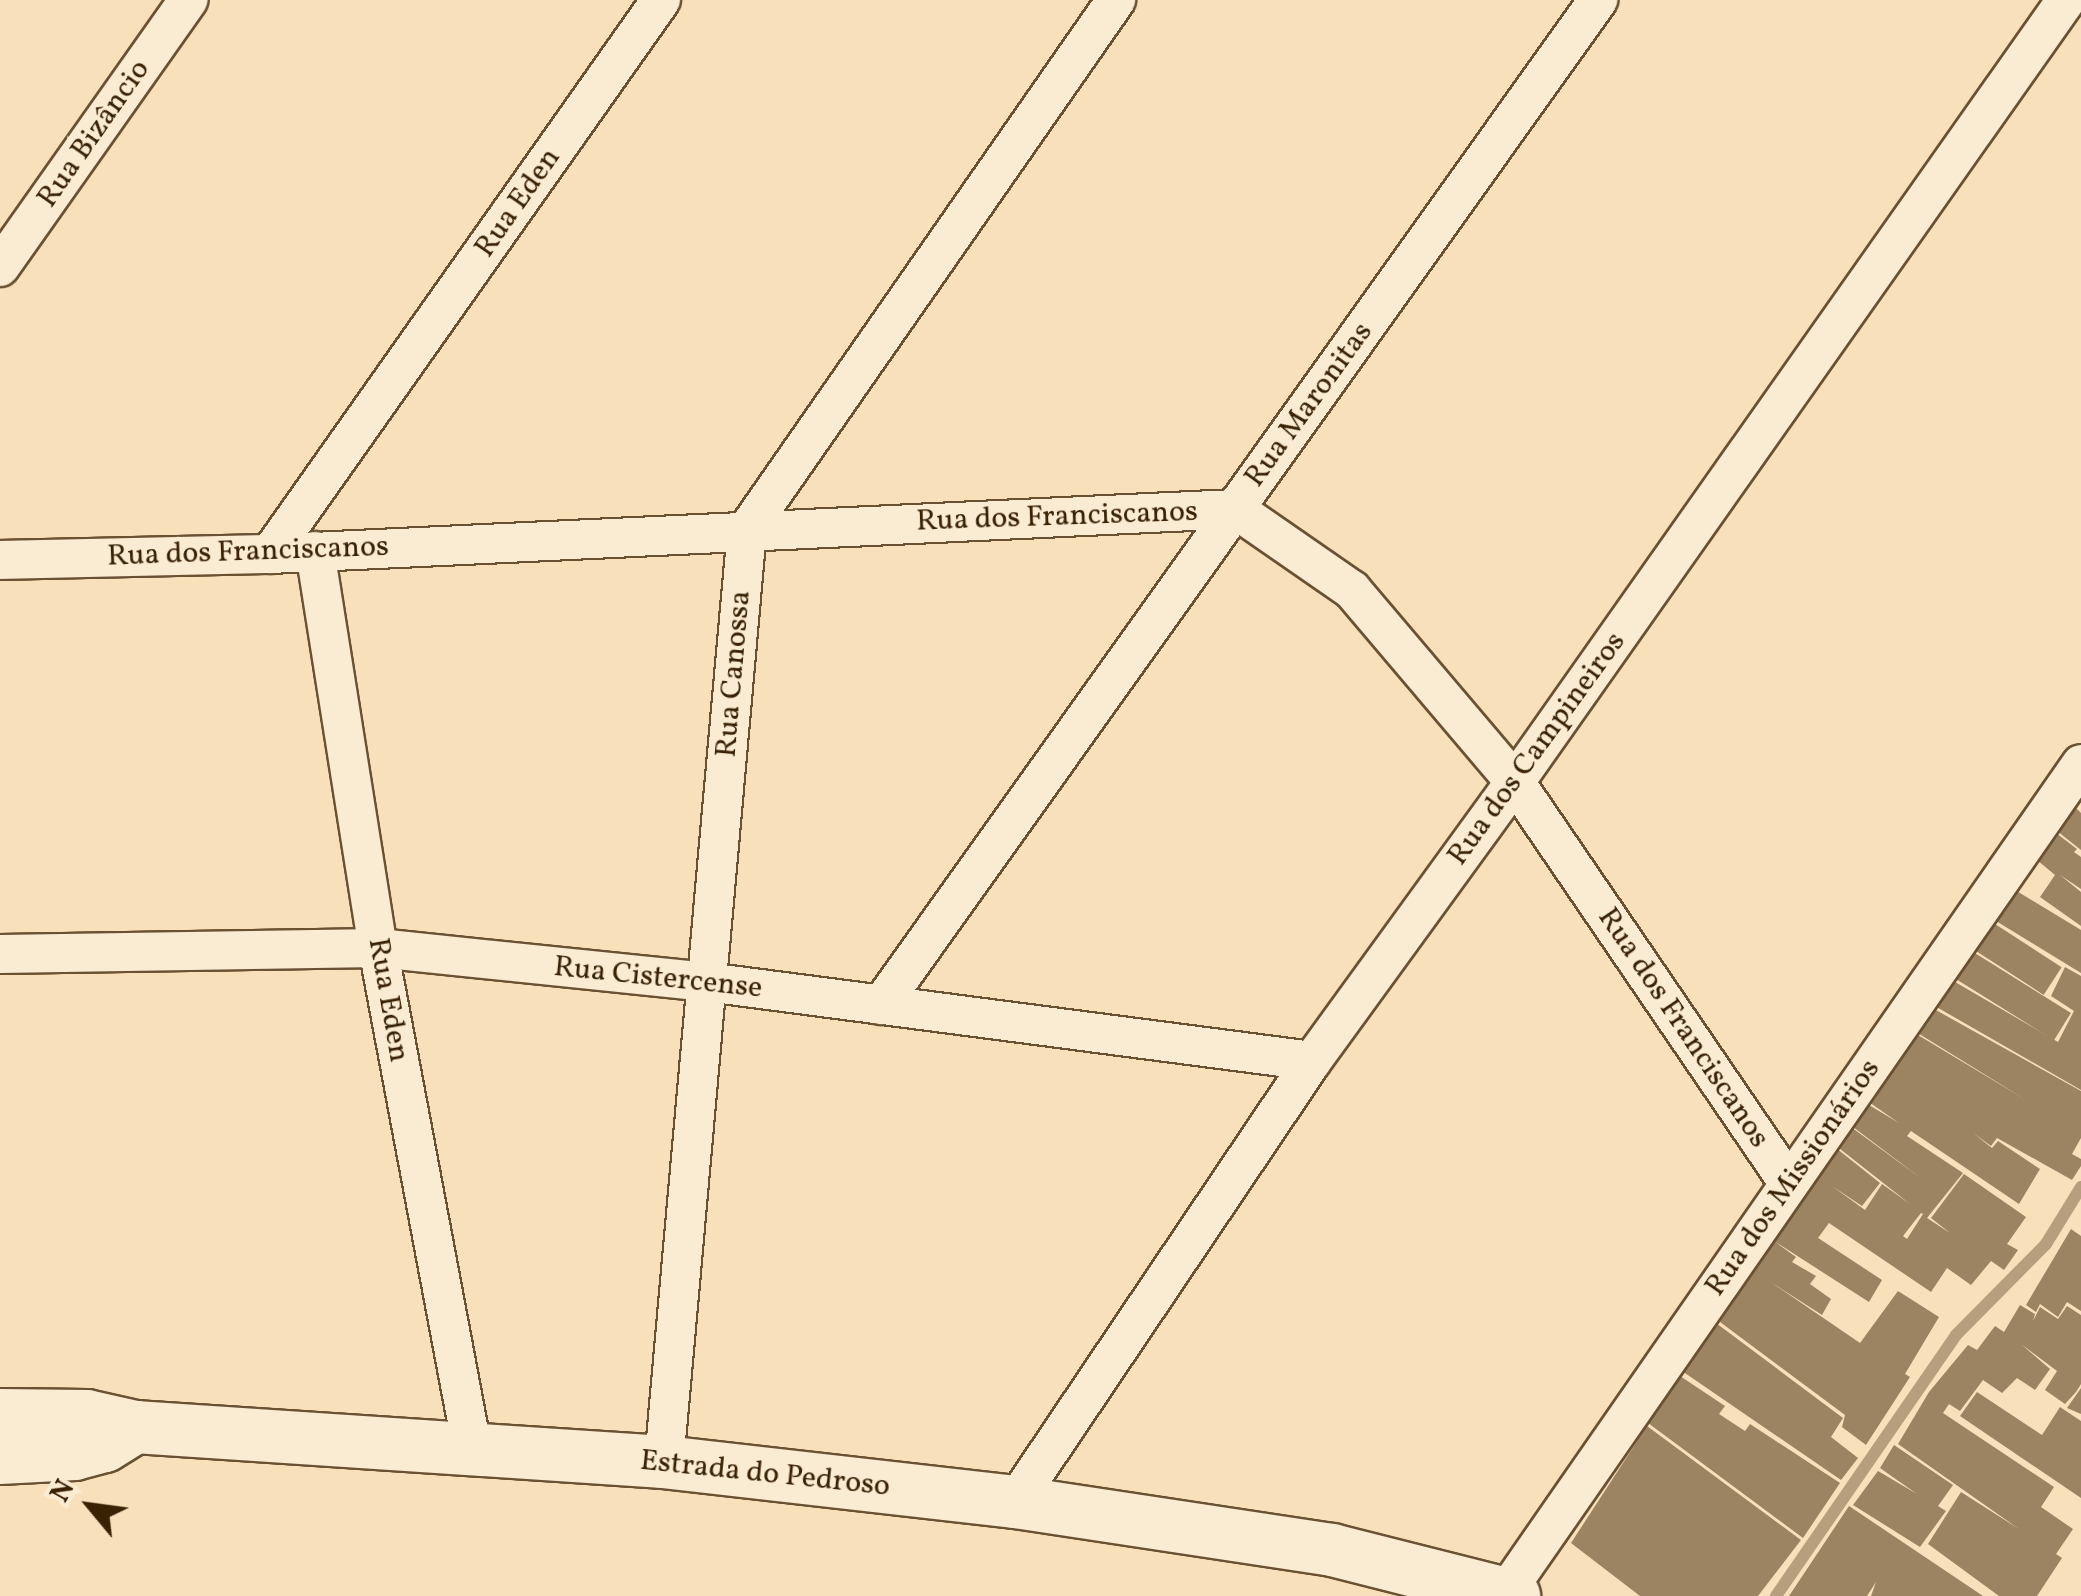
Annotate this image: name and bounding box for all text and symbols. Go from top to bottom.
street label: Rua Bizâncio [30,53,158,215]
street label: Rua Eden [467,141,569,265]
street label: Rua Maronitas [1237,316,1381,494]
street label: Rua dos Franciscanos [916,494,1198,540]
street label: Rua dos Franciscanos [107,529,389,575]
street label: Rua Canossa [709,589,759,759]
street label: Rua dos Campineiros [1440,625,1634,873]
street label: Rua dos Franciscanos [1589,901,1777,1155]
street label: Rua Eden [359,935,417,1065]
street label: Rua Cistercense [552,949,764,1007]
street label: Rua dos Missionários [1698,1053,1888,1303]
street label: Estrada do Pedroso [638,1443,892,1505]
north arrow [40,1456,140,1556]
text: N [41,1473,85,1510]

